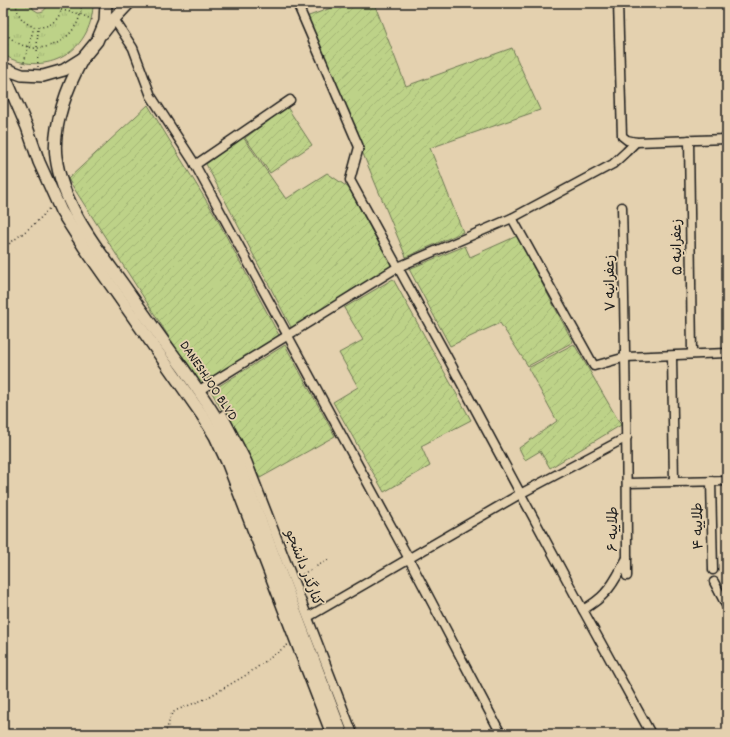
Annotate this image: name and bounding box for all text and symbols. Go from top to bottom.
street label: زعفرانیه ۵ [668,219,688,275]
street label: زعفرانیه ۷ [601,254,621,312]
street label: DANESHJOO BLVD [174,337,242,425]
street label: طلاییه ۴ [689,502,709,550]
street label: طلاییه ۶ [604,506,624,552]
street label: کنارگذر دانشجو [279,526,327,609]

